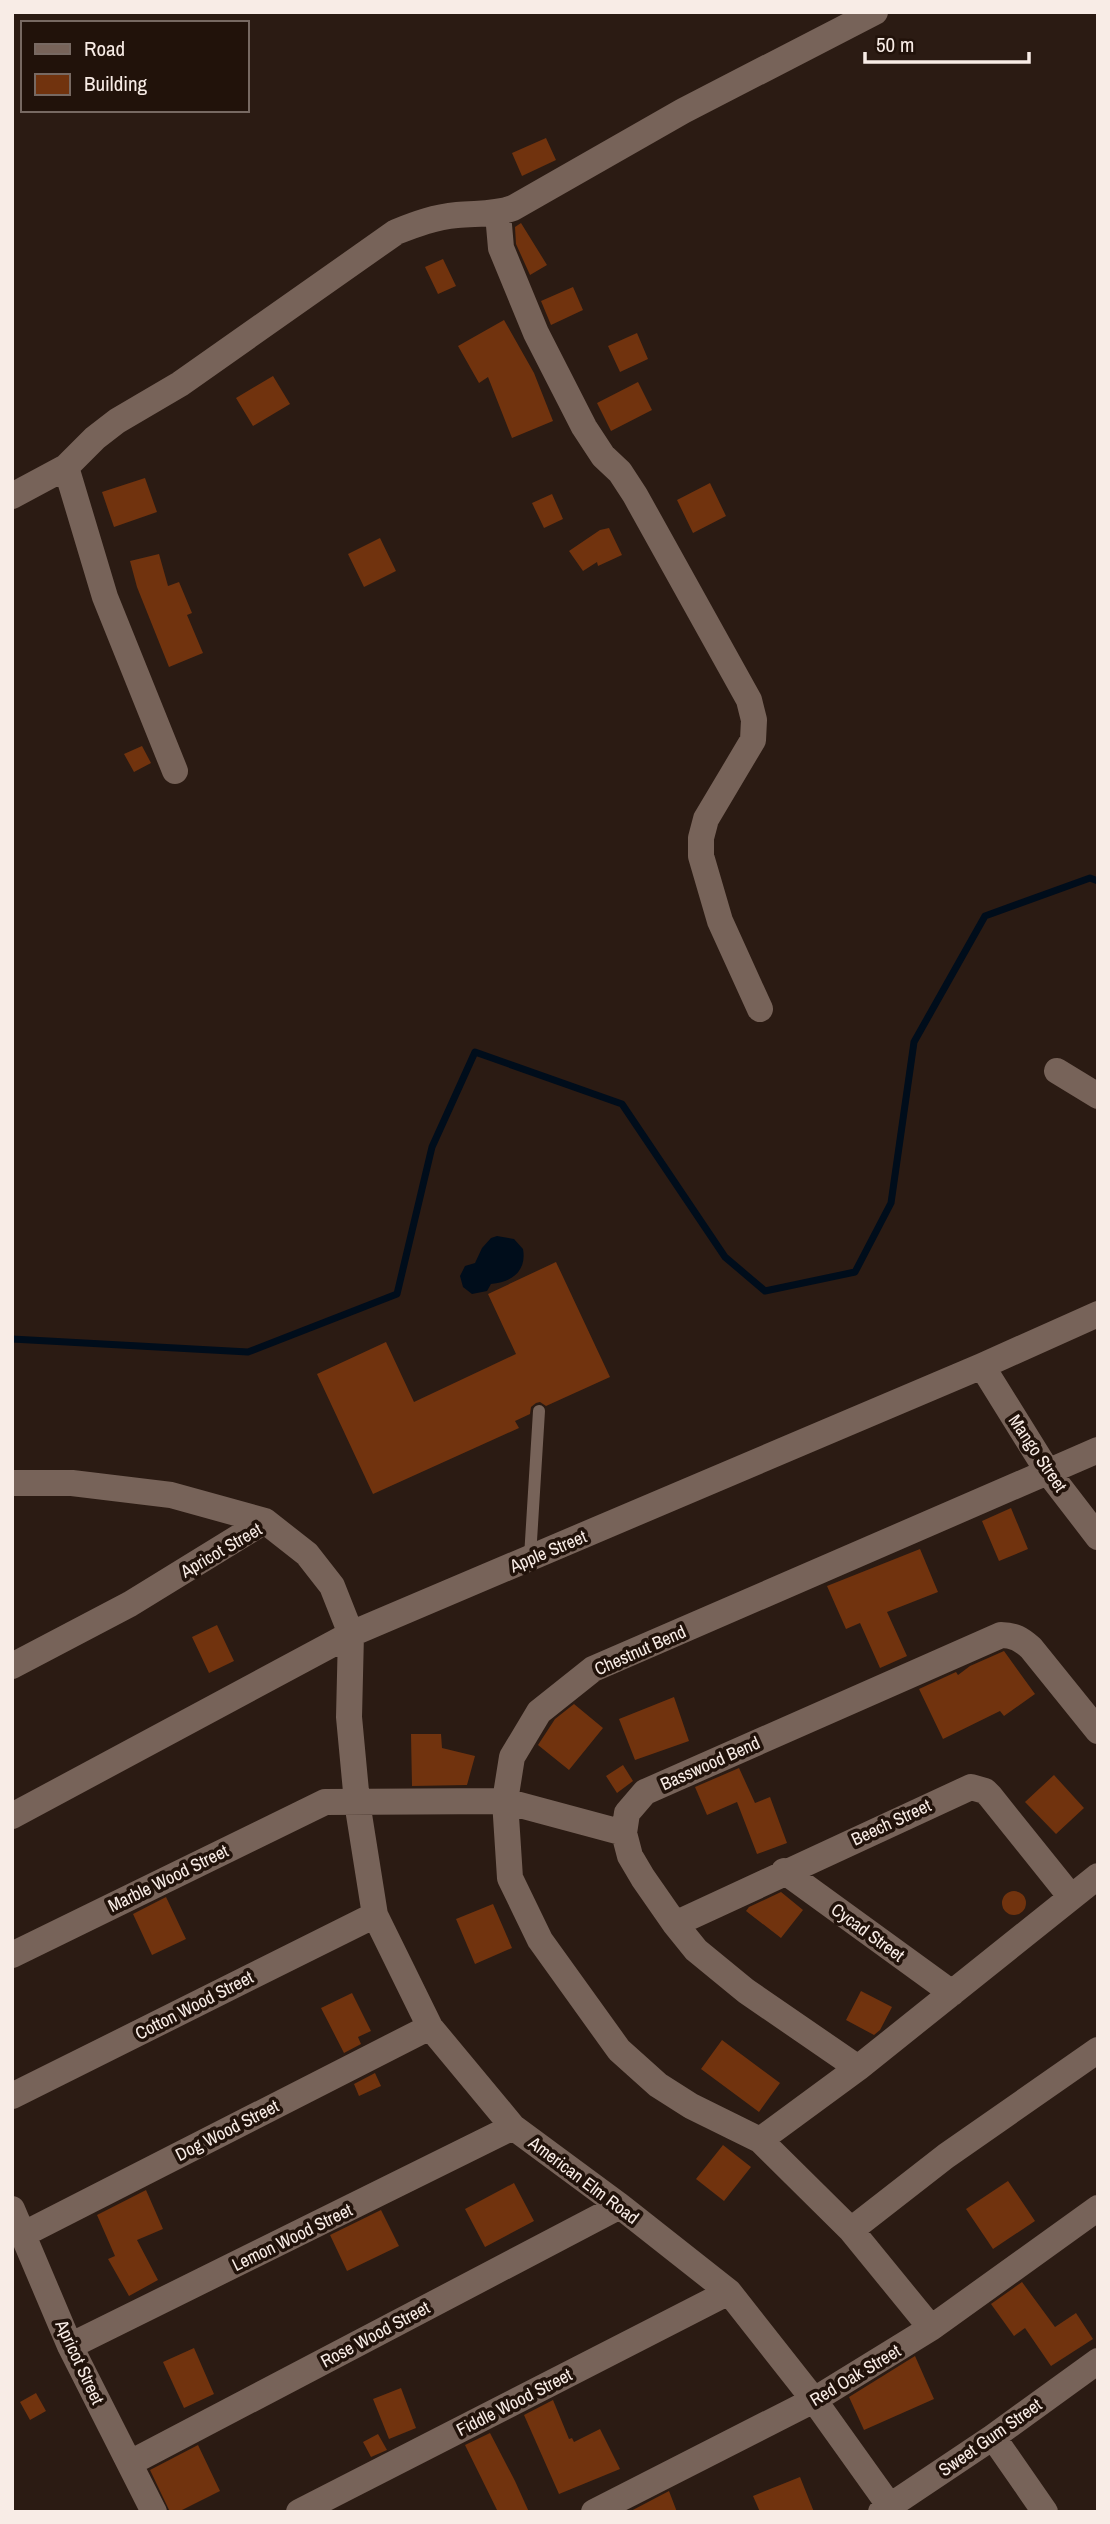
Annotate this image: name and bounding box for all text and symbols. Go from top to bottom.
legend [21,21,248,112]
scale bar [865,21,1030,65]
text: 50 m [876,30,914,59]
text: Road [84,34,125,63]
text: Building [84,69,148,98]
street label: Mango Street [1003,1409,1073,1497]
street label: Apricot Street [175,1517,266,1584]
street label: Apple Street [505,1524,590,1579]
street label: Chestnut Bend [590,1619,690,1681]
street label: Basswood Bend [656,1730,764,1796]
street label: Beech Street [847,1793,935,1851]
street label: Marble Wood Street [104,1838,232,1918]
street label: Cycad Street [826,1897,910,1967]
street label: Cotton Wood Street [131,1964,257,2046]
street label: Dog Wood Street [171,2093,283,2167]
street label: American Elm Road [523,2130,644,2230]
street label: Lemon Wood Street [228,2197,356,2277]
street label: Rose Wood Street [316,2295,434,2373]
street label: Apricot Street [49,2315,110,2408]
street label: Red Oak Street [805,2338,905,2412]
street label: Fiddle Wood Street [452,2362,576,2442]
street label: Sweet Gum Street [933,2392,1047,2482]

